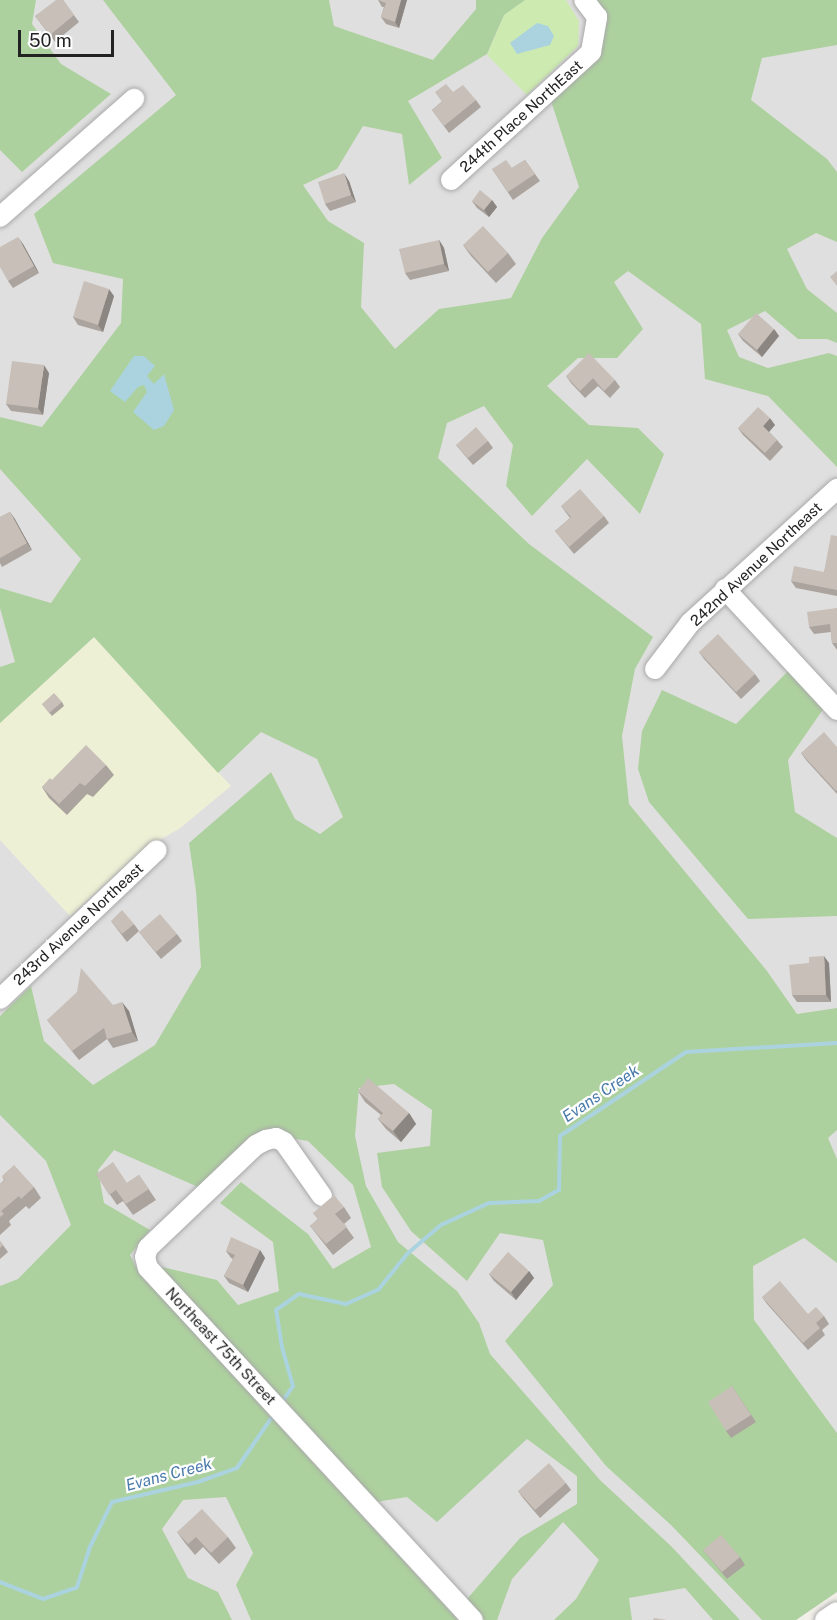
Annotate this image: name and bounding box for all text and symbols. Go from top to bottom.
scale bar [21,18,117,56]
text: 50 m [29,30,72,51]
street label: 244th Place NorthEast [456,56,586,176]
street label: 242nd Avenue Northeast [686,498,826,630]
street label: 243rd Avenue Northeast [9,859,147,989]
water label: Evans Creek [559,1061,643,1127]
street label: Northeast 75th Street [162,1284,280,1408]
water label: Evans Creek [124,1454,214,1496]

